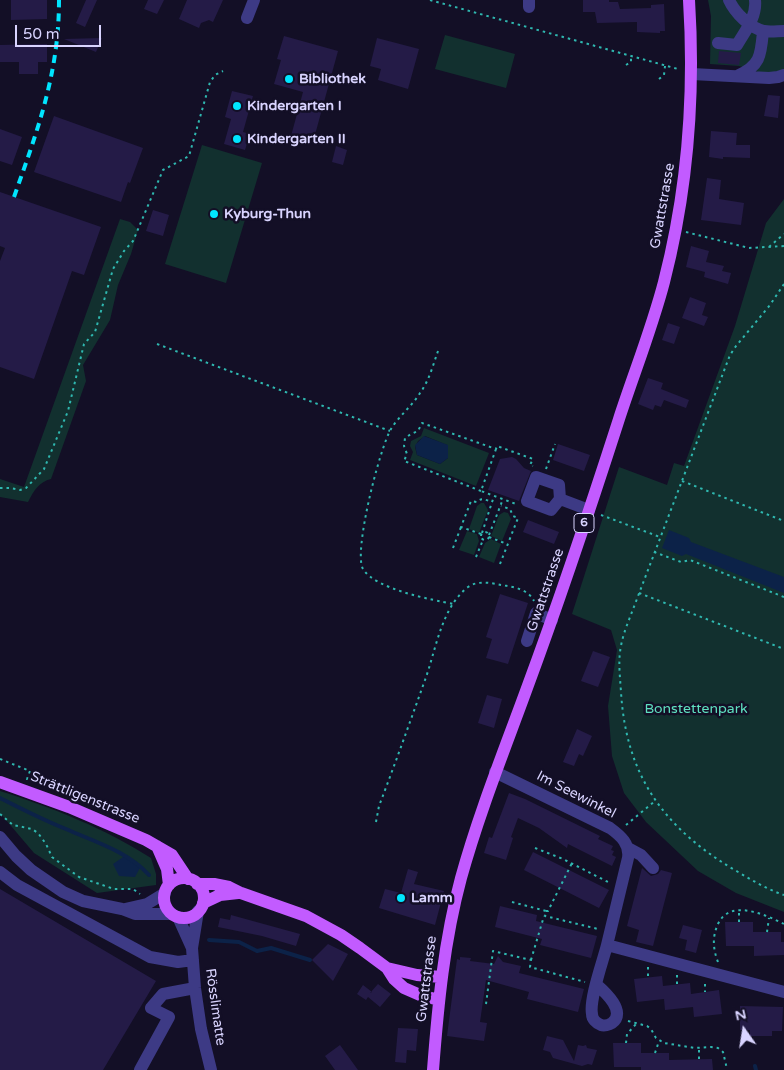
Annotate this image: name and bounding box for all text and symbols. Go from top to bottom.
scale bar [18,15,104,47]
text: 50 m [23,25,60,43]
place label: Bibliothek [299,71,366,87]
marker: Bibliothek [283,73,295,85]
place label: Kindergarten I [247,98,342,114]
marker: Kindergarten I [231,100,243,112]
place label: Kindergarten II [247,131,346,147]
marker: Kindergarten II [231,133,243,145]
street label: Gwattstrasse [647,162,679,250]
place label: Kyburg-Thun [224,206,311,222]
marker: Kyburg-Thun [208,208,220,220]
road number: 6 [574,514,594,532]
street label: Gwattstrasse [524,546,568,634]
park label: Bonstettenpark [644,701,748,717]
street label: Strättligenstrasse [28,768,142,828]
street label: Im Seewinkel [534,768,618,822]
place label: Lamm [411,890,453,906]
marker: Lamm [395,892,407,904]
street label: Gwattstrasse [413,935,441,1023]
street label: Rösslimatte [201,967,229,1047]
north arrow [719,1005,769,1055]
text: N [733,1005,748,1024]

